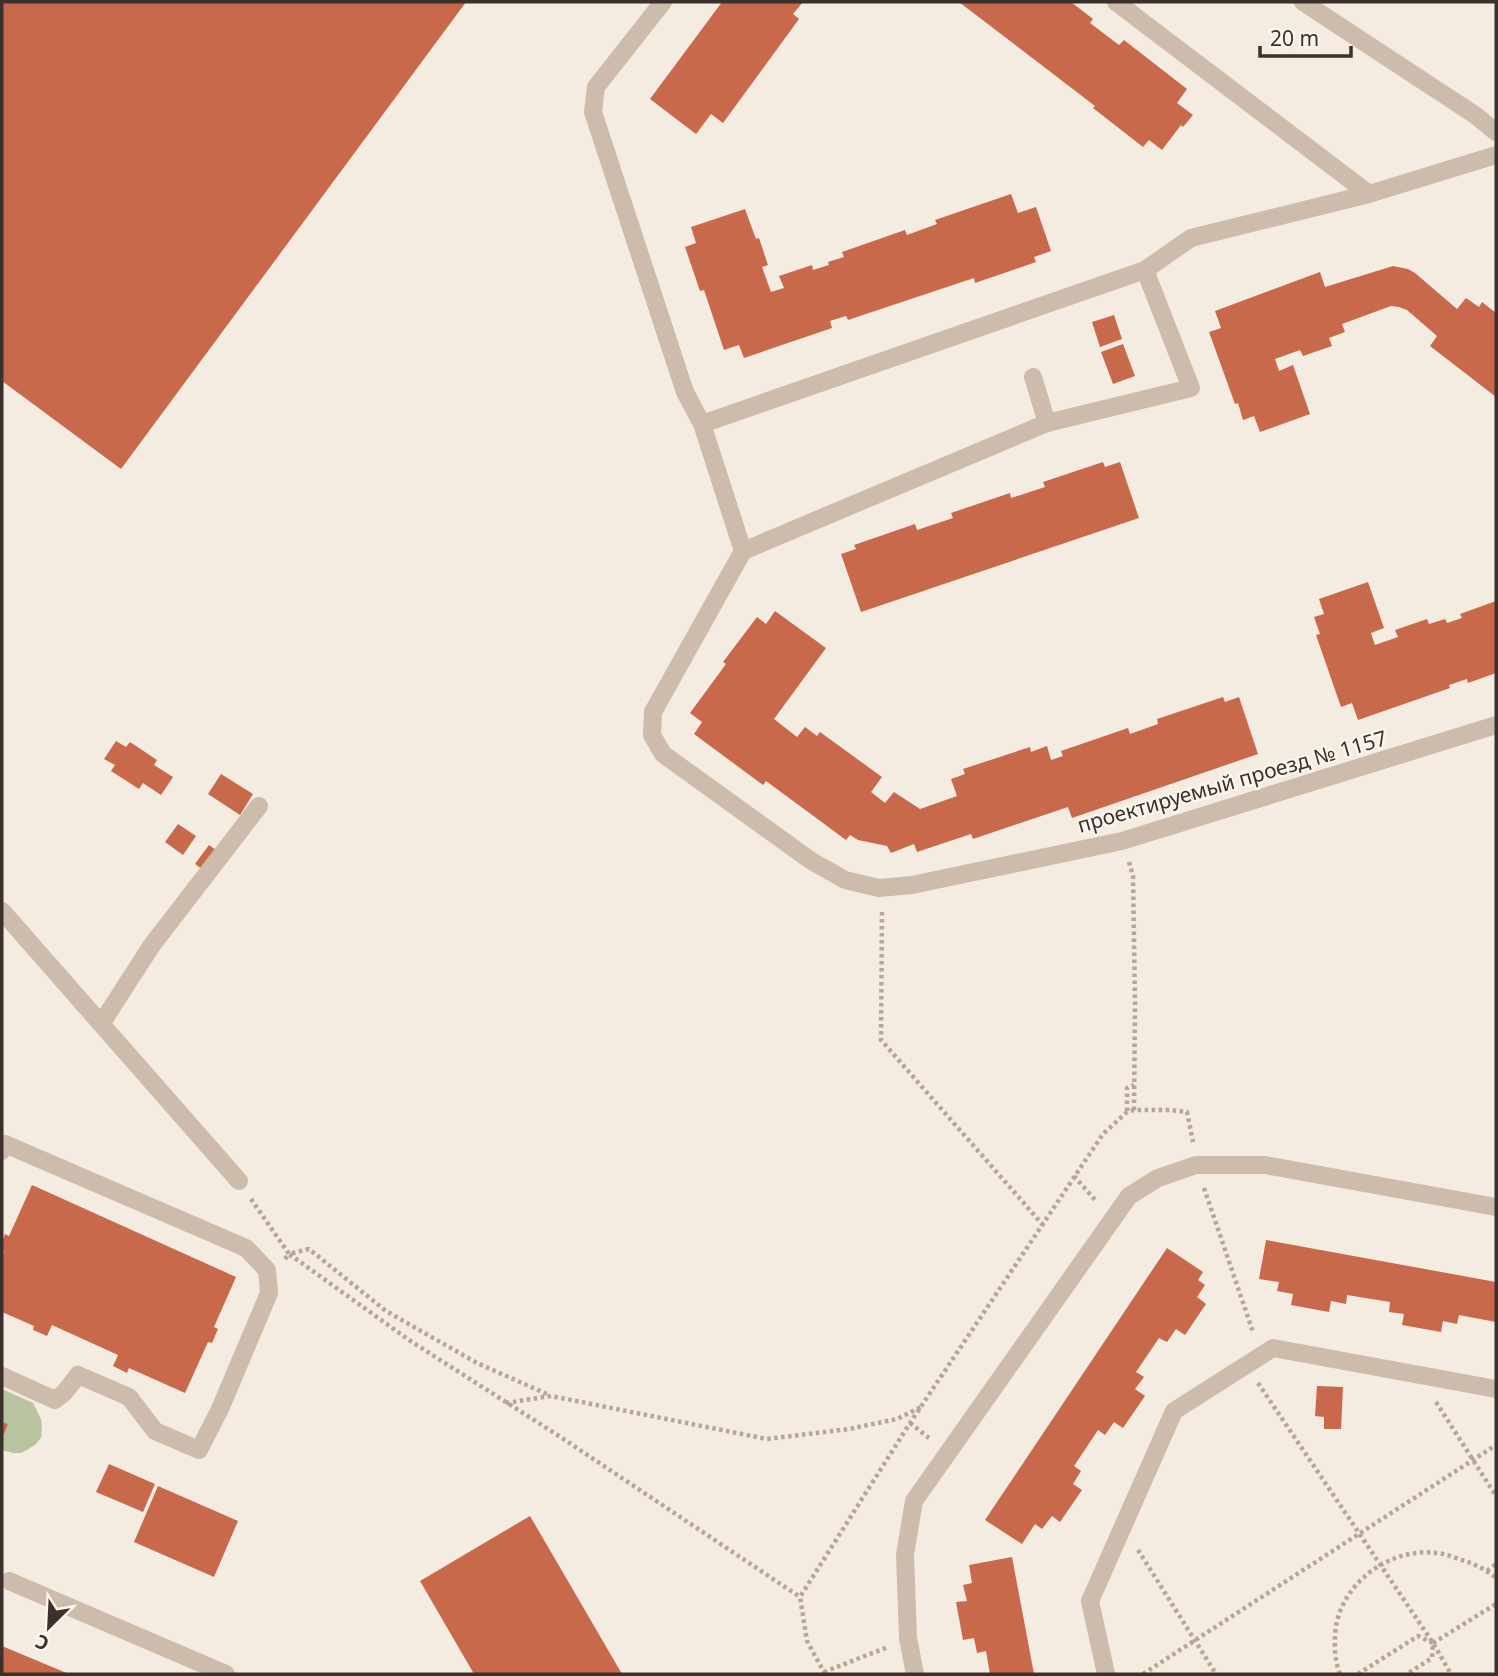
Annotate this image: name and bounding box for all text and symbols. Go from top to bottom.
scale bar [1260,14,1351,58]
text: 20 m [1270,24,1319,52]
street label: проектируемый проезд № 1157 [1074,723,1390,839]
north arrow [14,1592,84,1662]
text: С [31,1628,53,1657]

